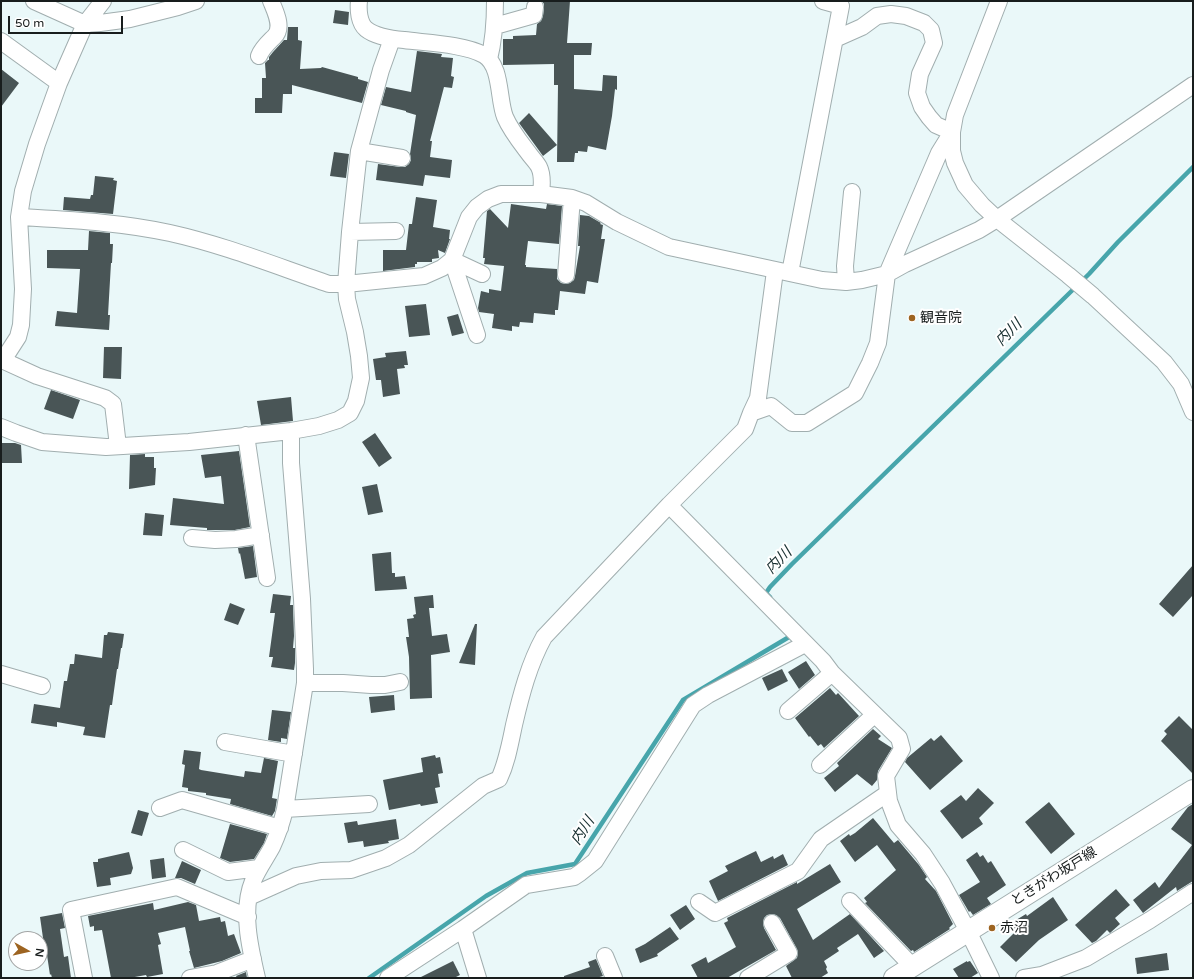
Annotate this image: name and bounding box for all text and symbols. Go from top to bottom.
scale bar [10,8,125,34]
text: 50 m [15,16,44,30]
place label: 観音院 [920,310,962,326]
marker: 観音院 [907,313,917,323]
water label: 内川 [992,316,1026,350]
water label: 内川 [762,544,796,578]
water label: 内川 [567,814,599,848]
street label: ときがわ坂戸線 [1008,844,1100,910]
place label: 赤沼 [1000,920,1028,936]
marker: 赤沼 [987,923,997,933]
north arrow [8,931,48,971]
text: N [32,947,46,958]

